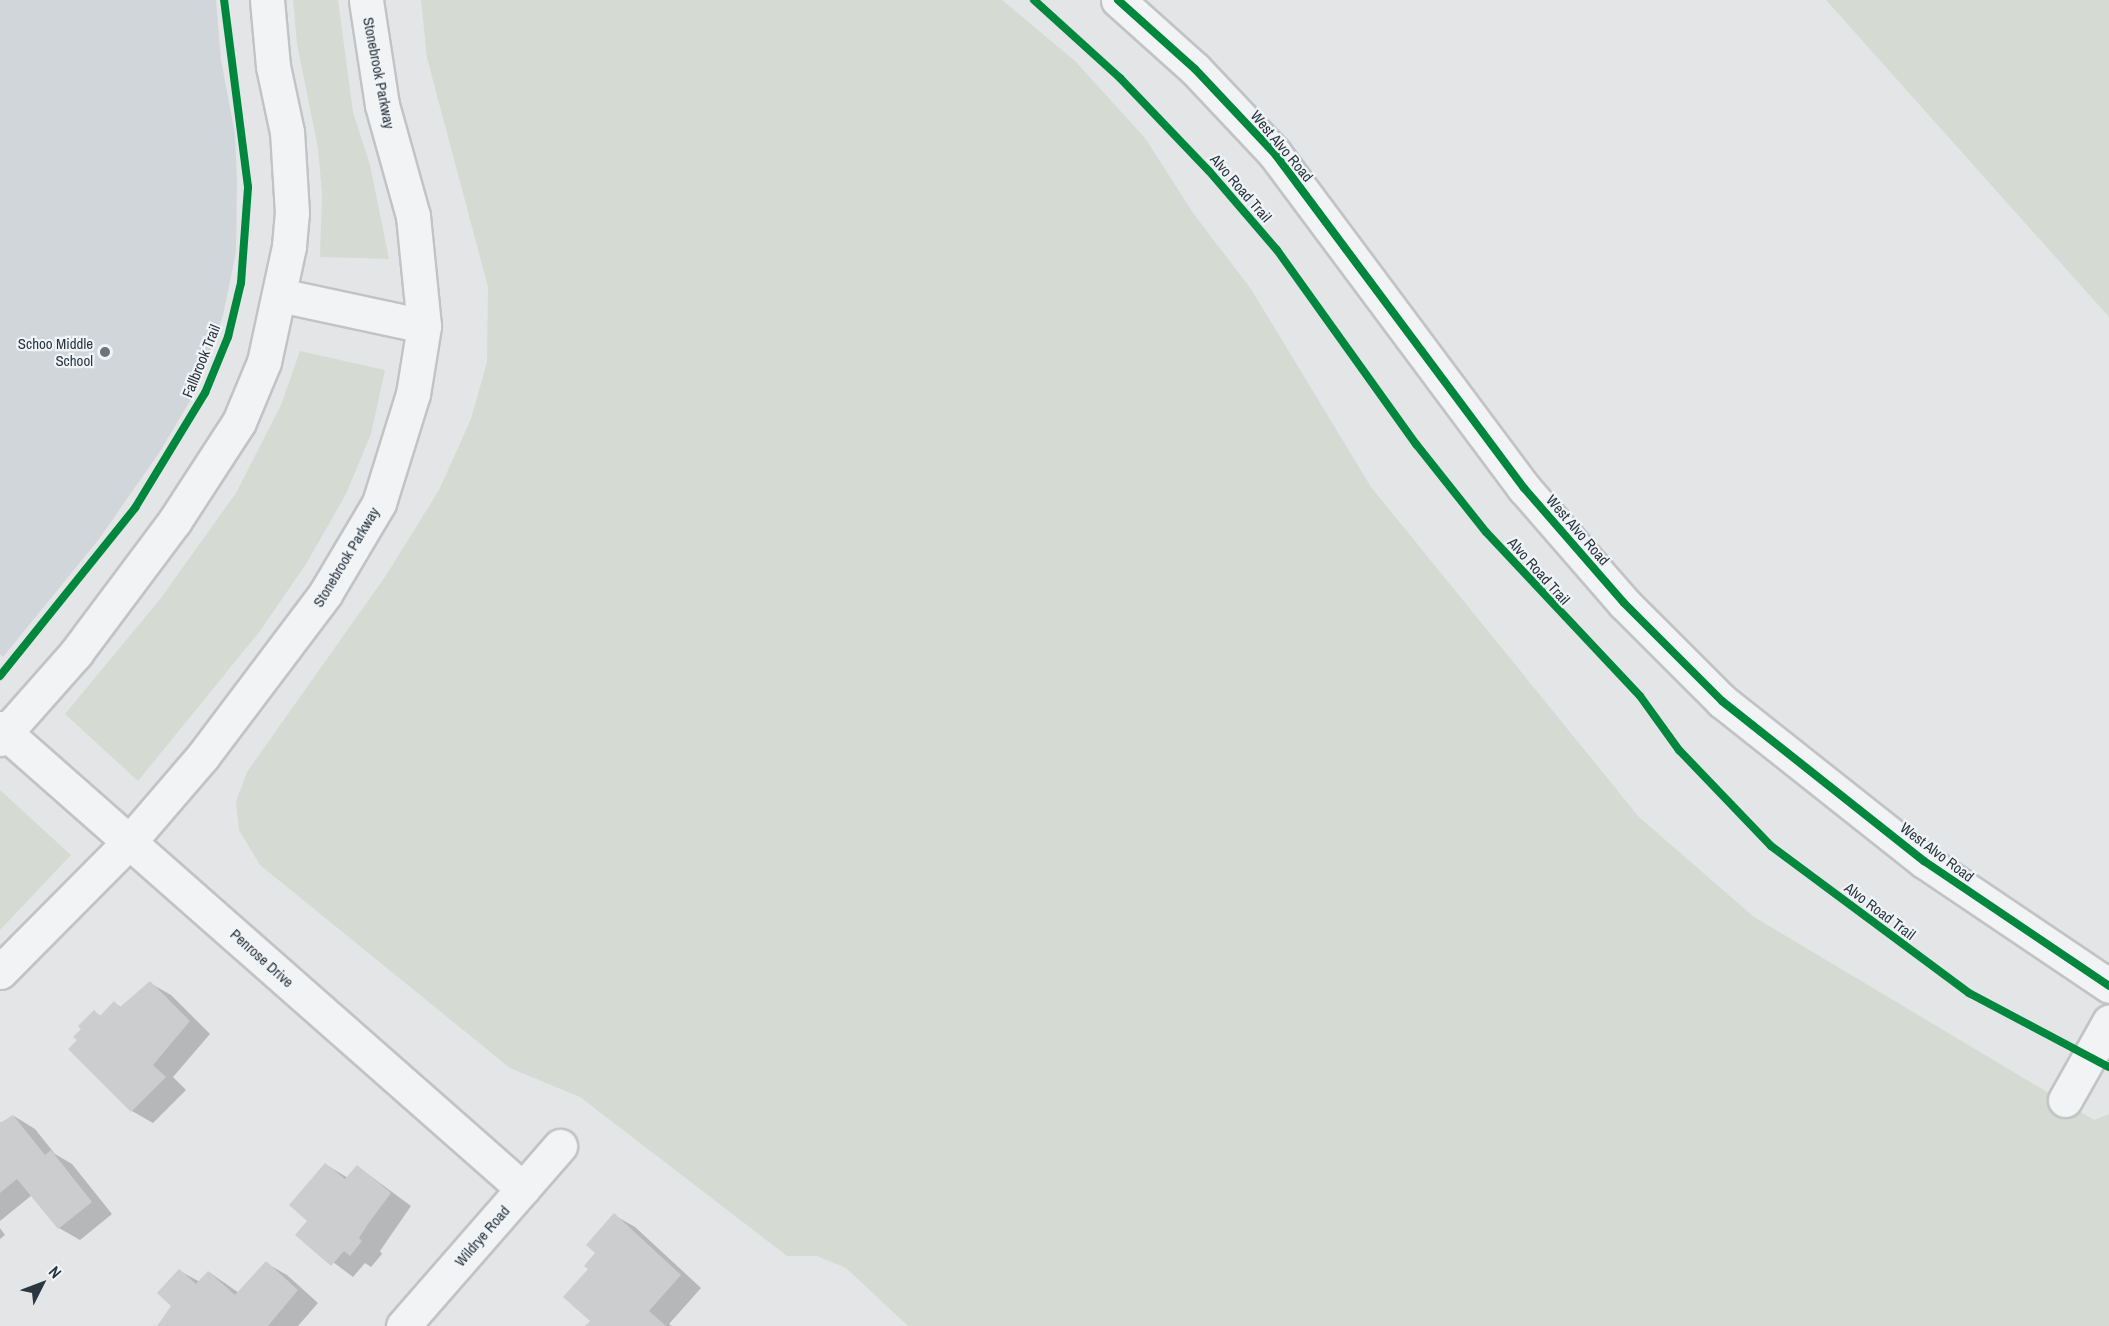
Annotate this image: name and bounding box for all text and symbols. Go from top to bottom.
street label: Stonebrook Parkway [359,16,399,130]
street label: West Alvo Road [1247,107,1317,185]
street label: Alvo Road Trail [1207,150,1275,226]
street label: Fallbrook Trail [178,322,224,400]
place label: Schoo Middle School [18,334,93,369]
marker: Schoo Middle School [98,345,112,359]
street label: West Alvo Road [1542,491,1614,569]
street label: Stonebrook Parkway [309,504,383,610]
street label: Alvo Road Trail [1504,534,1574,608]
street label: West Alvo Road [1896,818,1978,886]
street label: Alvo Road Trail [1841,878,1919,944]
street label: Penrose Drive [227,925,297,991]
street label: Wildrye Road [451,1202,513,1270]
north arrow [12,1254,72,1314]
text: N [44,1261,67,1283]

